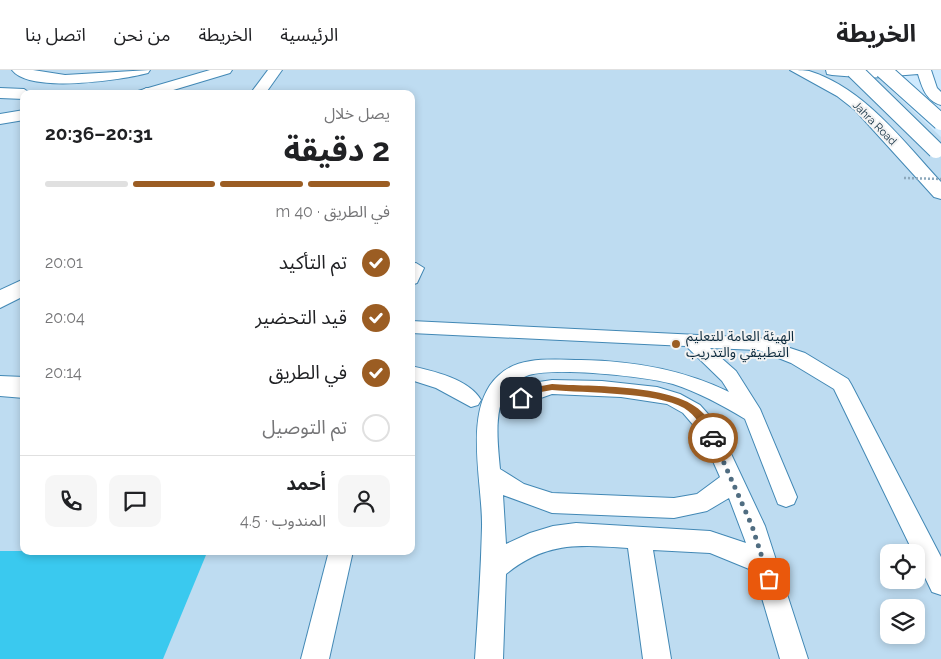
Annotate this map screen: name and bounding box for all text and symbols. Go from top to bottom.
text: الخريطة [836,19,916,48]
text: اتصل بنا [25,24,86,45]
text: من نحن [114,24,170,45]
text: الخريطة [198,24,252,45]
text: الرئيسية [280,24,338,45]
street label: Jahra Road [850,99,899,148]
text: يصل خلال [324,104,390,123]
text: 20:31–20:36 [45,122,153,144]
text: 2 دقيقة [284,131,390,168]
text: في الطريق · 40 m [276,202,390,221]
icon: check [362,249,390,277]
text: تم التأكيد [279,251,347,273]
text: 20:01 [45,253,83,272]
icon: check [362,304,390,332]
text: قيد التحضير [255,306,347,328]
text: 20:04 [45,308,85,327]
place label: الهيئة العامة للتعليم التطبيقي والتدريب [686,328,794,363]
marker: الهيئة العامة للتعليم التطبيقي والتدريب [670,338,682,350]
icon: check [362,359,390,387]
text: في الطريق [269,361,347,383]
text: 20:14 [45,363,82,382]
pin [500,377,542,419]
icon: home [507,384,535,412]
courier [688,413,738,463]
text: تم التوصيل [262,416,347,438]
icon: car [699,424,727,452]
text: أحمد [286,472,326,494]
button: phone [45,475,97,527]
button: chat [109,475,161,527]
button: person [338,475,390,527]
text: المندوب · 4.5 [240,511,326,530]
map controls [880,544,925,644]
button: locate [880,544,925,589]
pin [748,558,790,600]
icon: bag [755,565,783,593]
button: layers [880,599,925,644]

